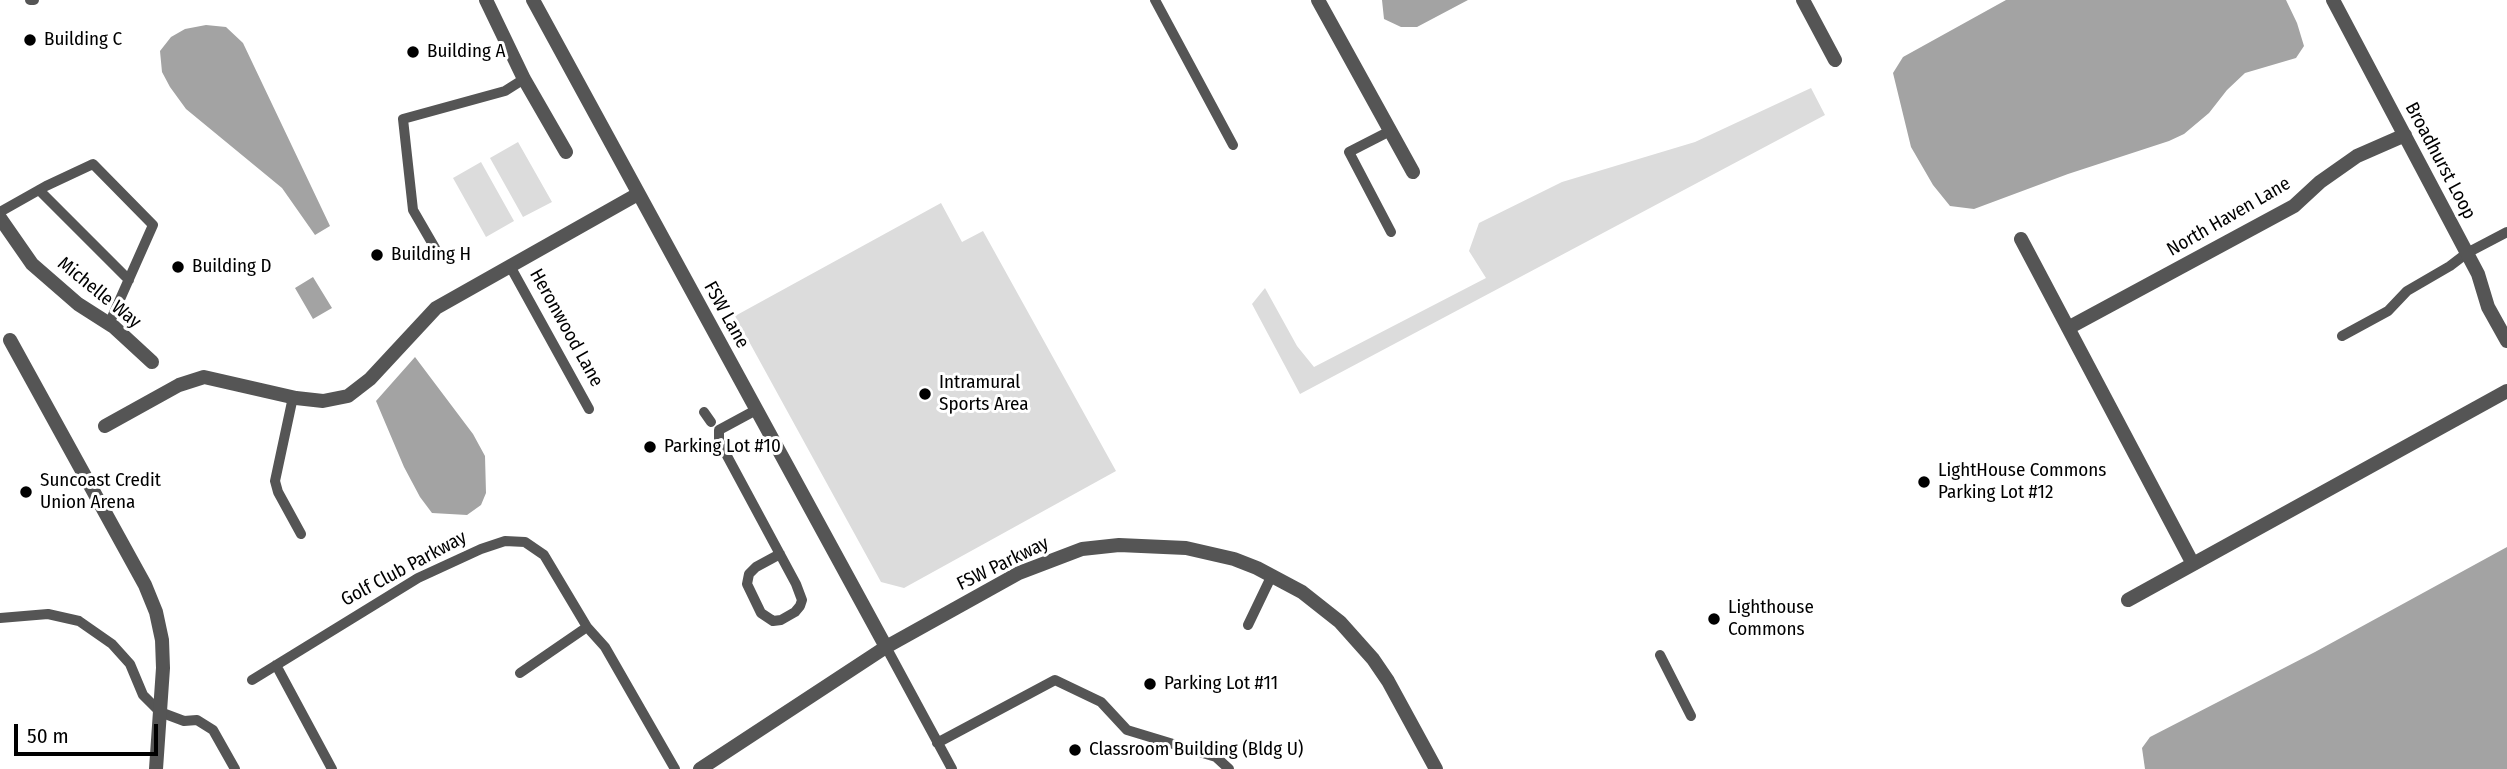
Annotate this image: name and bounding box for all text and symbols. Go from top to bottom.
place label: Building C [44,29,122,51]
marker: Building C [22,32,38,48]
place label: Building A [427,41,505,63]
marker: Building A [405,44,421,60]
street label: Broadhurst Loop [2400,99,2480,223]
street label: North Haven Lane [2163,172,2295,262]
place label: Building H [391,244,471,266]
marker: Building H [369,247,385,263]
street label: Michelle Way [53,252,145,334]
place label: Building D [192,256,271,278]
marker: Building D [170,259,186,275]
street label: Heronwood Lane [524,265,608,391]
street label: FSW Lane [698,278,754,352]
place label: Intramural Sports Area [939,372,1029,416]
marker: Intramural Sports Area [917,386,933,402]
place label: Parking Lot #10 [664,436,781,458]
marker: Parking Lot #10 [642,439,658,455]
place label: LightHouse Commons Parking Lot #12 [1938,460,2106,504]
place label: Suncoast Credit Union Arena [40,470,161,514]
marker: LightHouse Commons Parking Lot #12 [1916,474,1932,490]
marker: Suncoast Credit Union Arena [18,484,34,500]
street label: Golf Club Parkway [337,526,471,612]
street label: FSW Parkway [953,532,1053,596]
place label: Lighthouse Commons [1728,597,1814,641]
marker: Lighthouse Commons [1706,611,1722,627]
place label: Parking Lot #11 [1164,673,1278,695]
marker: Parking Lot #11 [1142,676,1158,692]
scale bar [18,710,161,754]
text: 50 m [27,723,69,749]
place label: Classroom Building (Bldg U) [1089,739,1303,761]
marker: Classroom Building (Bldg U) [1067,742,1083,758]

